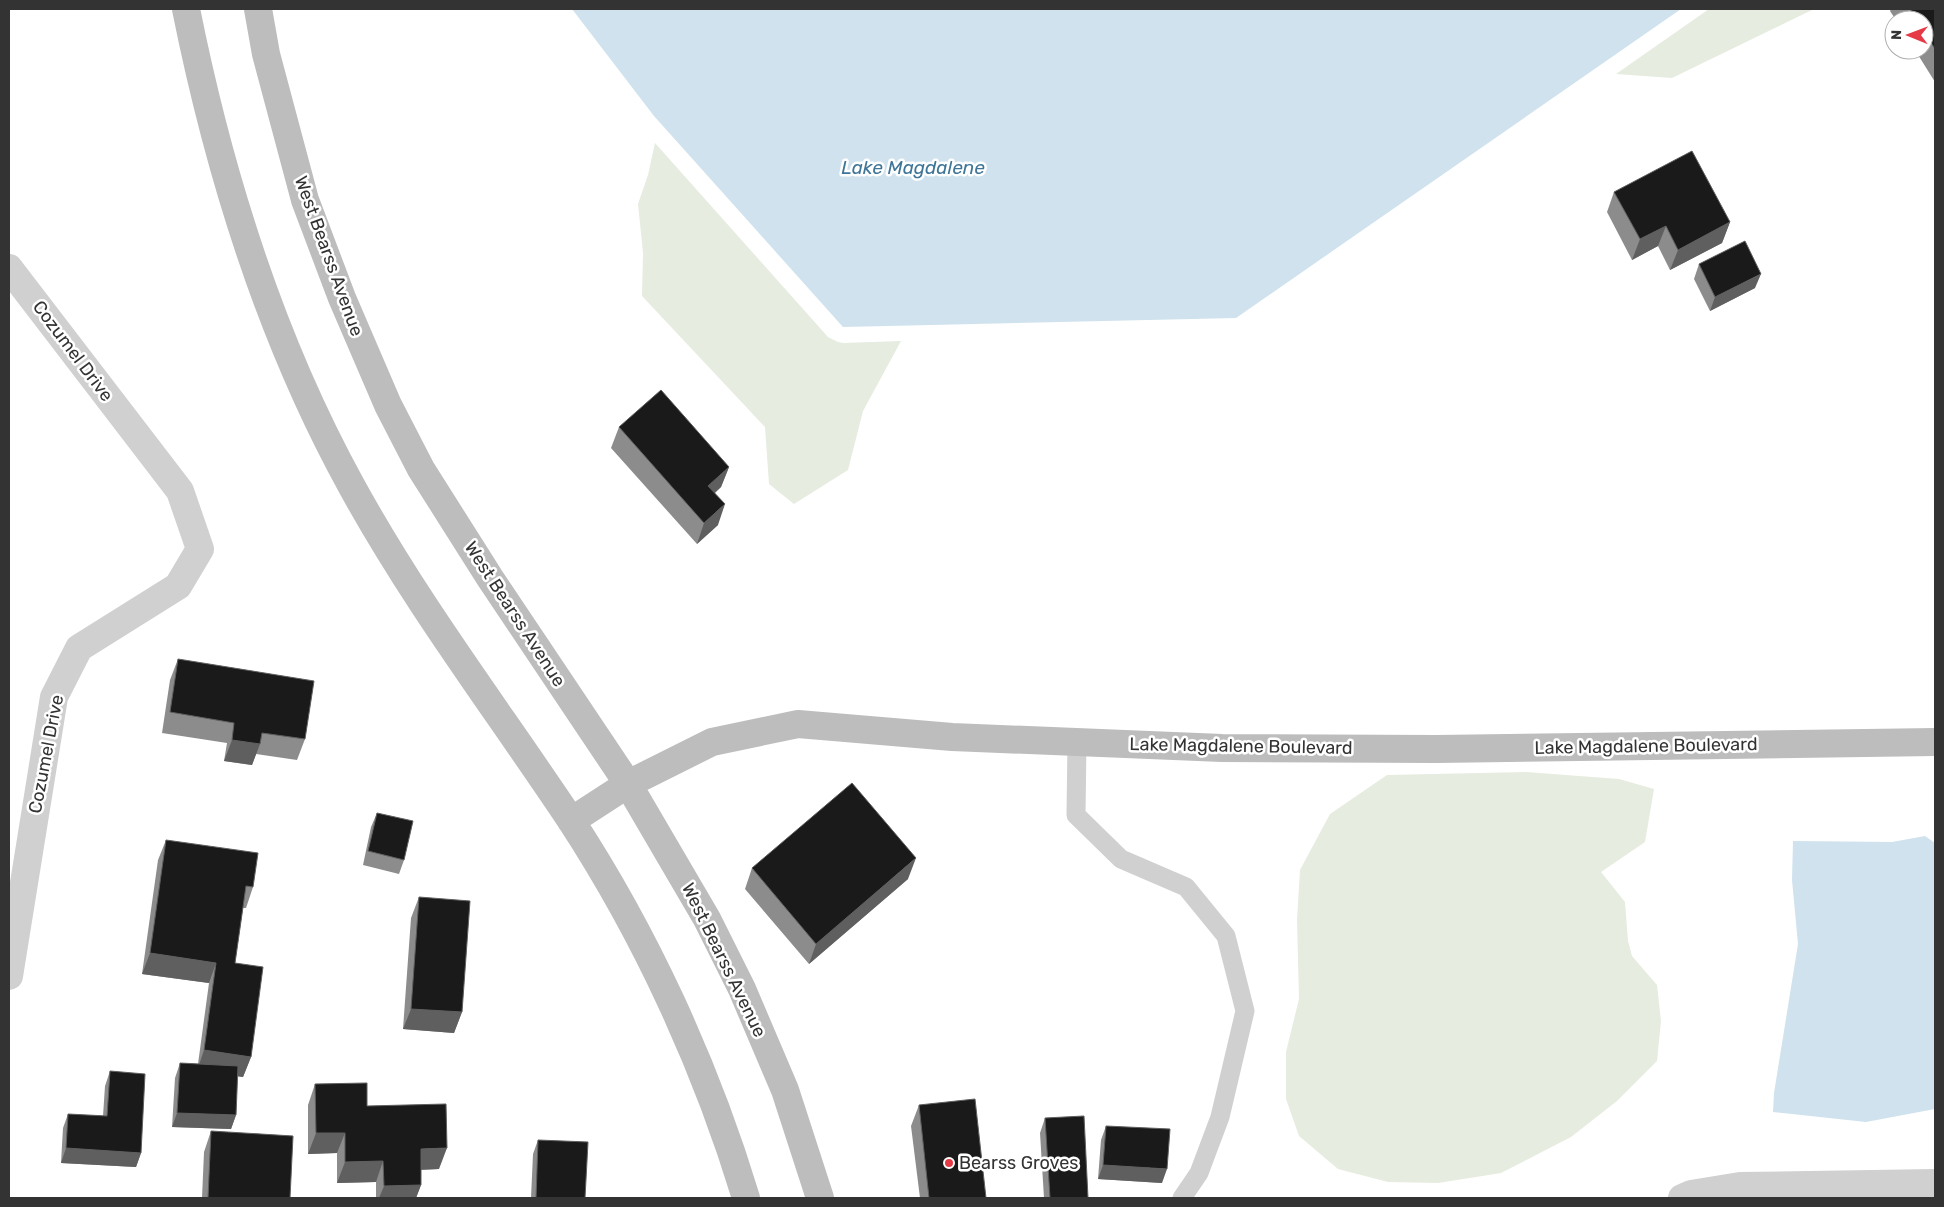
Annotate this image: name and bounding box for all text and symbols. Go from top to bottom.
north arrow [1884,10,1934,60]
text: N [1888,30,1905,40]
water label: Lake Magdalene [841,156,985,179]
street label: West Bearss Avenue [290,173,368,339]
street label: Cozumel Drive [28,296,118,406]
street label: West Bearss Avenue [460,537,570,691]
street label: Cozumel Drive [24,693,68,815]
street label: Lake Magdalene Boulevard [1129,733,1353,759]
street label: Lake Magdalene Boulevard [1534,733,1758,759]
street label: West Bearss Avenue [677,879,771,1041]
place label: Bearss Groves [959,1152,1078,1174]
marker: Bearss Groves [943,1157,955,1169]

